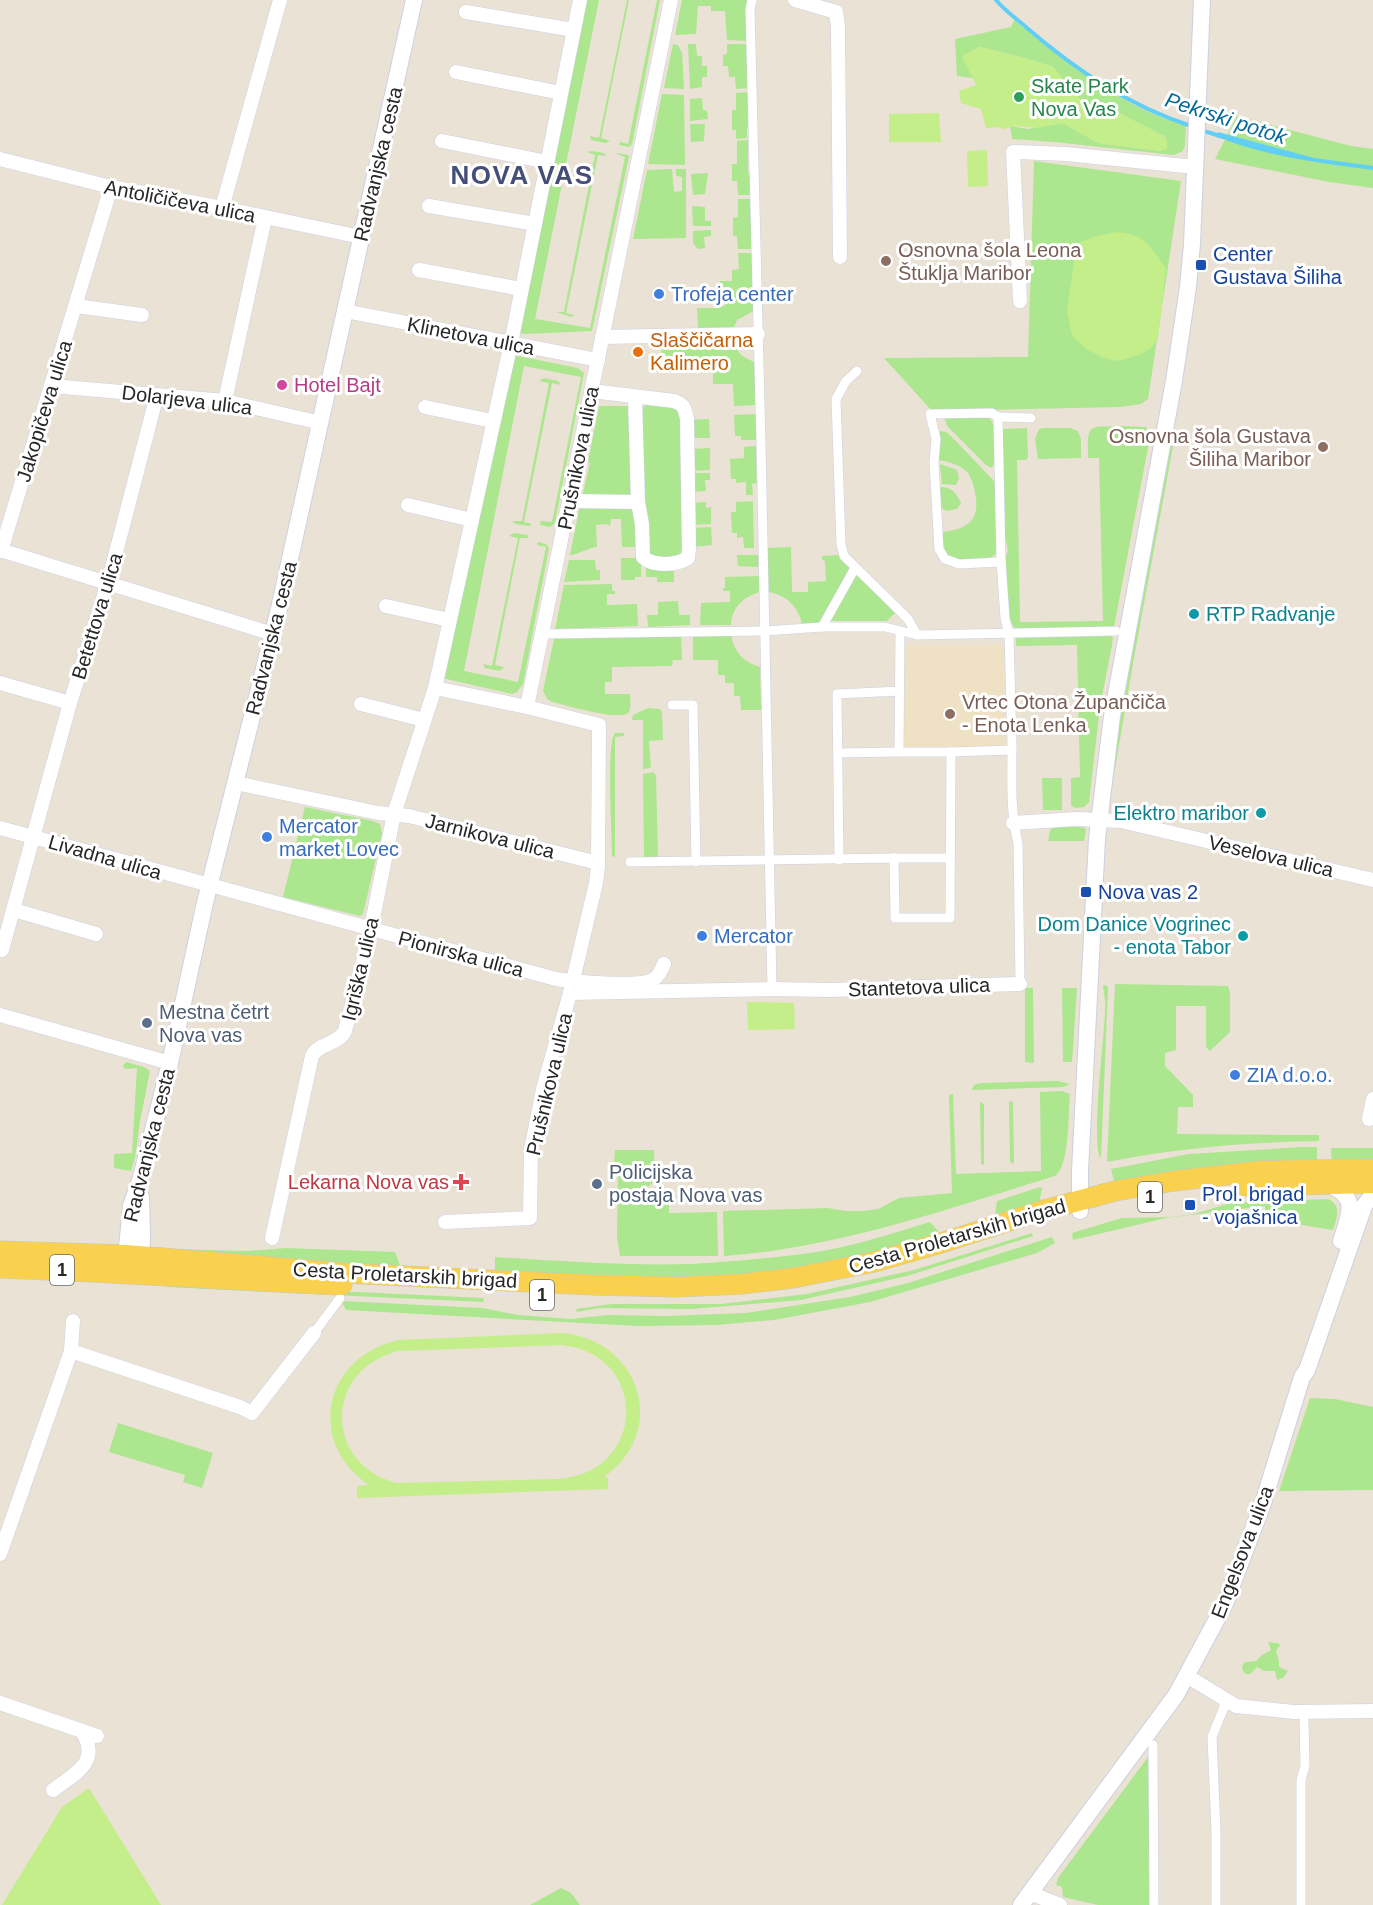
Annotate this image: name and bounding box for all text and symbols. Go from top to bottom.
place label: Skate Park Nova Vas [1031,75,1130,120]
street label: Radvanjska cesta [350,84,407,243]
water label: Pekrski potok [1163,88,1291,149]
marker: Skate Park Nova Vas [1012,90,1026,104]
district label: NOVA VAS [451,160,593,190]
street label: Antoličičeva ulica [103,176,258,227]
place label: Osnovna šola Leona Štuklja Maribor [898,239,1082,284]
place label: Center Gustava Šiliha [1213,243,1343,288]
marker: Osnovna šola Leona Štuklja Maribor [879,254,893,268]
marker: Center Gustava Šiliha [1194,258,1208,272]
place label: Trofeja center [671,283,794,305]
marker: Trofeja center [652,287,666,301]
street label: Klinetova ulica [406,313,537,359]
place label: Slaščičarna Kalimero [650,329,754,374]
street label: Jakopičeva ulica [12,337,76,484]
marker: Slaščičarna Kalimero [631,345,645,359]
place label: Hotel Bajt [294,374,381,396]
marker: Hotel Bajt [275,378,289,392]
street label: Dolarjeva ulica [121,381,254,419]
street label: Prušnikova ulica [553,384,603,532]
place label: Osnovna šola Gustava Šiliha Maribor [1109,425,1312,470]
marker: Osnovna šola Gustava Šiliha Maribor [1316,440,1330,454]
street label: Betettova ulica [67,549,127,682]
street label: Radvanjska cesta [241,558,301,717]
place label: RTP Radvanje [1206,603,1335,625]
marker: RTP Radvanje [1187,607,1201,621]
place label: Vrtec Otona Župančiča - Enota Lenka [962,691,1167,736]
marker: Vrtec Otona Župančiča - Enota Lenka [943,707,957,721]
place label: Elektro maribor [1113,802,1249,824]
marker: Elektro maribor [1254,806,1268,820]
street label: Jarnikova ulica [423,809,558,863]
place label: Mercator market Lovec [279,815,399,860]
street label: Livadna ulica [46,830,165,884]
marker: Mercator market Lovec [260,830,274,844]
street label: Veselova ulica [1206,831,1337,881]
place label: Nova vas 2 [1098,881,1198,903]
marker: Nova vas 2 [1079,885,1093,899]
place label: Dom Danice Vogrinec - enota Tabor [1038,913,1231,958]
street label: Igriška ulica [337,914,383,1023]
place label: Mercator [714,925,793,947]
street label: Pionirska ulica [396,927,527,982]
marker: Mercator [695,929,709,943]
marker: Dom Danice Vogrinec - enota Tabor [1236,929,1250,943]
street label: Stantetova ulica [847,973,991,1000]
place label: Mestna četrt Nova vas [159,1001,269,1046]
street label: Prušnikova ulica [522,1010,576,1157]
marker: Mestna četrt Nova vas [140,1016,154,1030]
place label: ZIA d.o.o. [1247,1064,1333,1086]
street label: Radvanjska cesta [119,1065,179,1224]
marker: ZIA d.o.o. [1228,1068,1242,1082]
place label: Policijska postaja Nova vas [609,1161,762,1206]
place label: Lekarna Nova vas [288,1171,449,1193]
marker: Lekarna Nova vas [454,1175,468,1189]
marker: Policijska postaja Nova vas [590,1177,604,1191]
road number: 1 [1138,1182,1162,1212]
place label: Prol. brigad - vojašnica [1202,1183,1304,1228]
street label: Cesta Proletarskih brigad [846,1194,1068,1278]
marker: Prol. brigad - vojašnica [1183,1198,1197,1212]
road number: 1 [50,1255,74,1285]
street label: Cesta Proletarskih brigad [292,1258,518,1292]
road number: 1 [530,1280,554,1310]
street label: Engelsova ulica [1207,1482,1278,1621]

